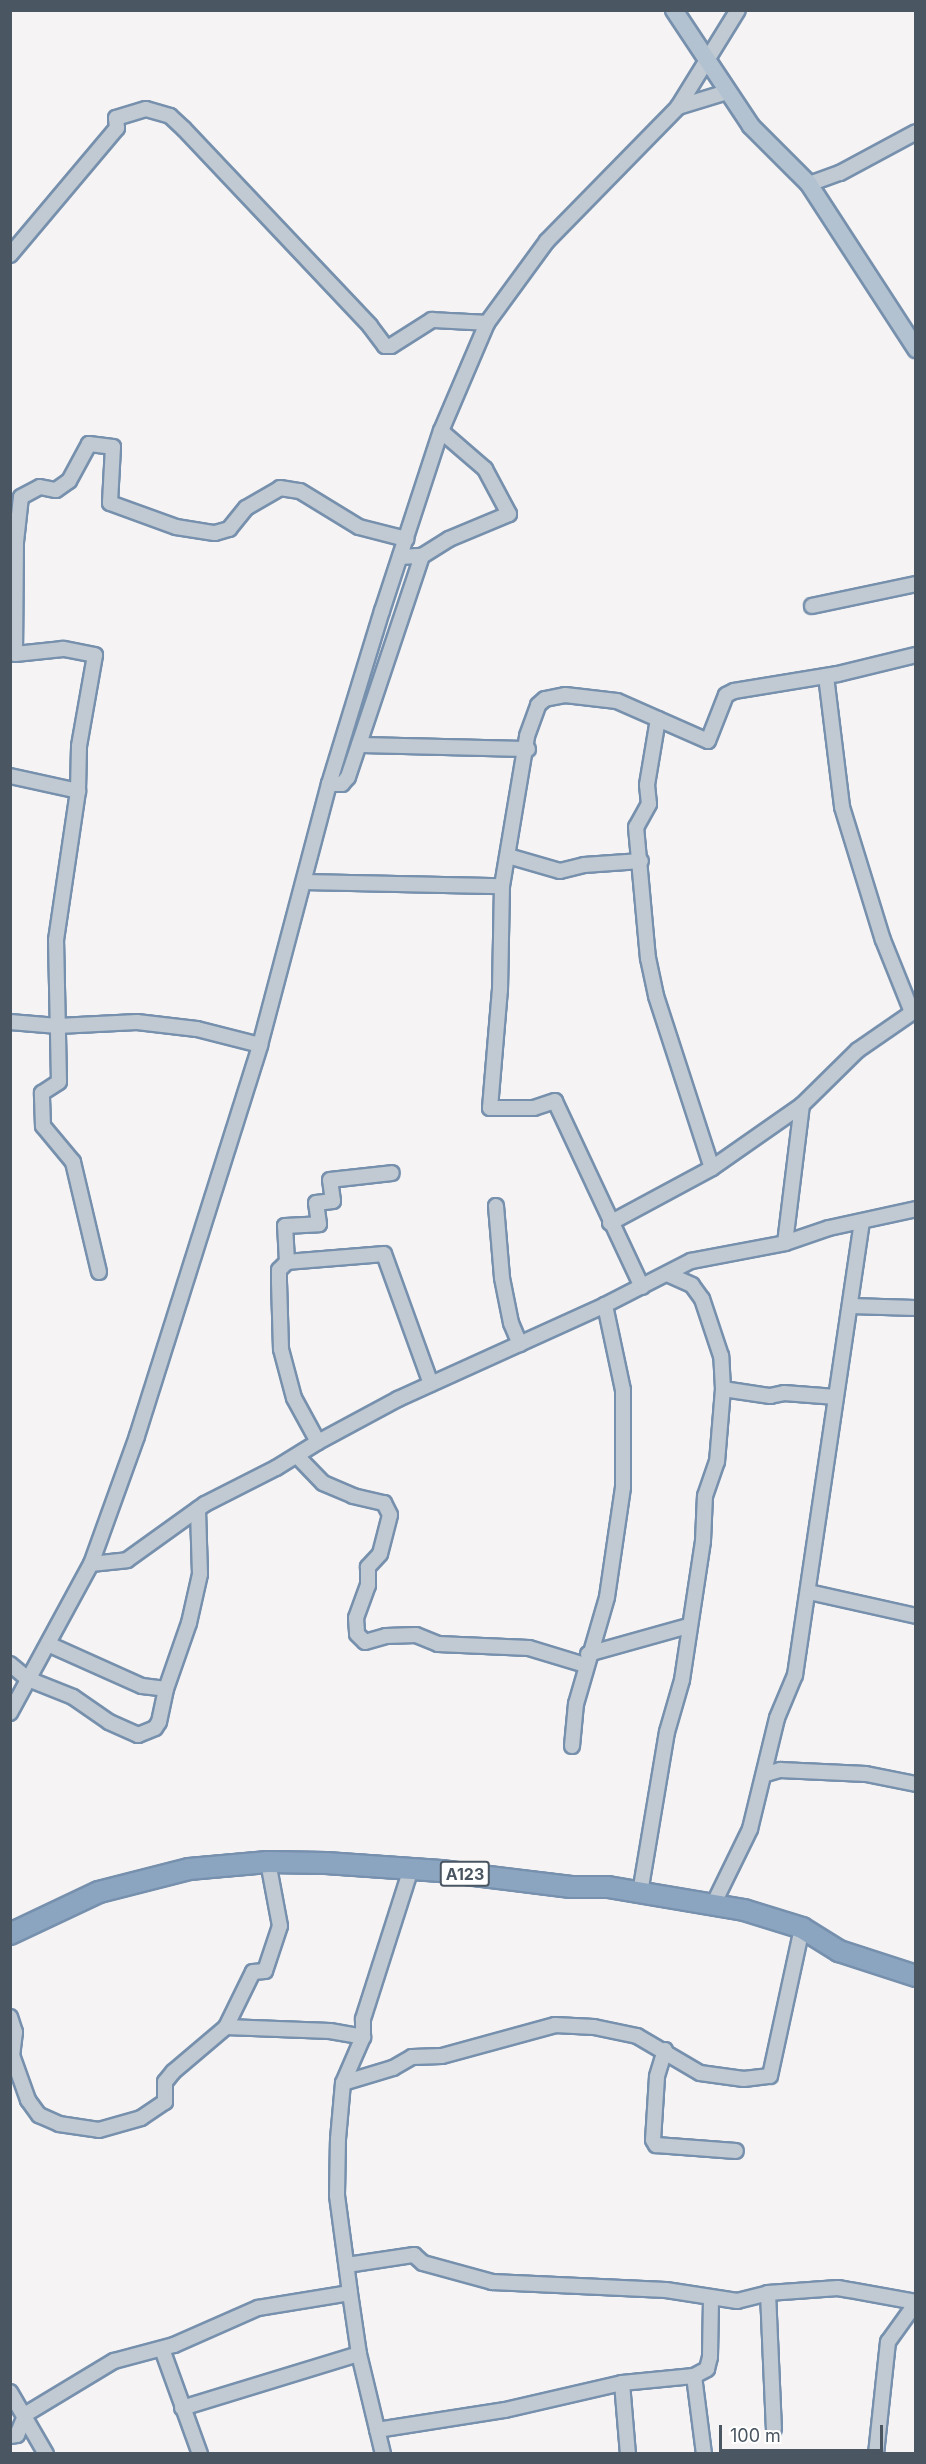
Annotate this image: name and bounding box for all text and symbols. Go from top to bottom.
road number: A123 [440,1861,490,1887]
scale bar [722,2413,886,2451]
text: 100 m [730,2425,781,2446]

